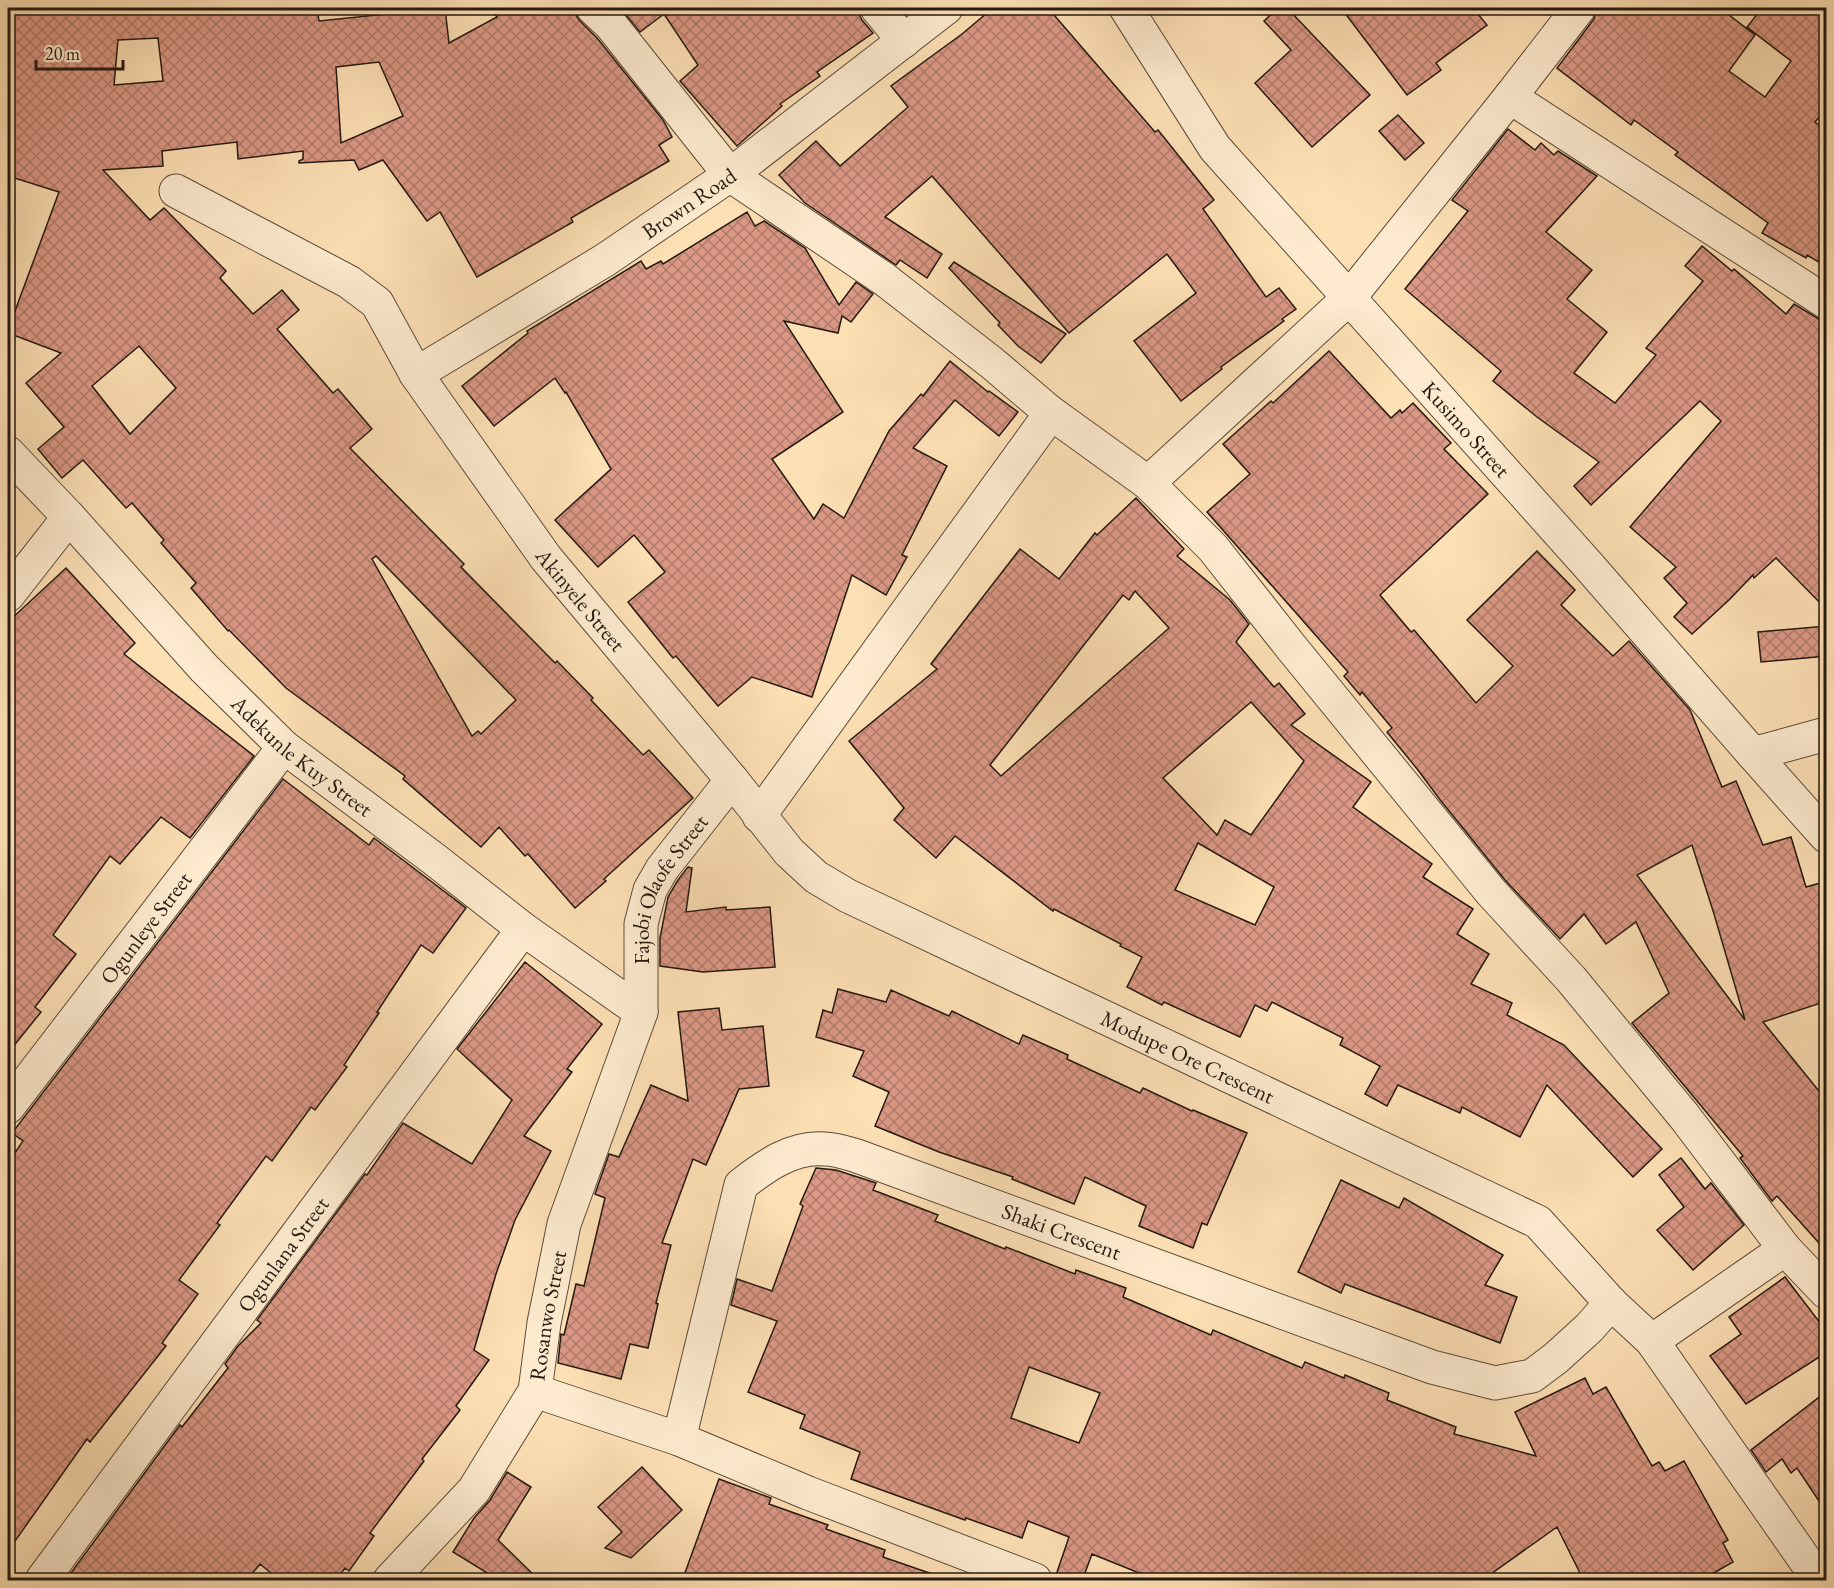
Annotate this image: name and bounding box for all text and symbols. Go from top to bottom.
scale bar [36,33,123,71]
text: 20 m [45,42,80,65]
street label: Brown Road [636,160,742,245]
street label: Kusimo Street [1416,375,1517,483]
street label: Akinyele Street [528,542,632,657]
street label: Adekunle Kuy Street [224,688,379,823]
street label: Fajobi Olaofe Street [626,808,714,964]
street label: Ogunleye Street [93,866,198,990]
street label: Modupe Ore Crescent [1096,1003,1279,1110]
street label: Ogunlana Street [230,1191,335,1318]
street label: Shaki Crescent [998,1196,1125,1266]
street label: Rosanwo Street [522,1248,573,1382]

